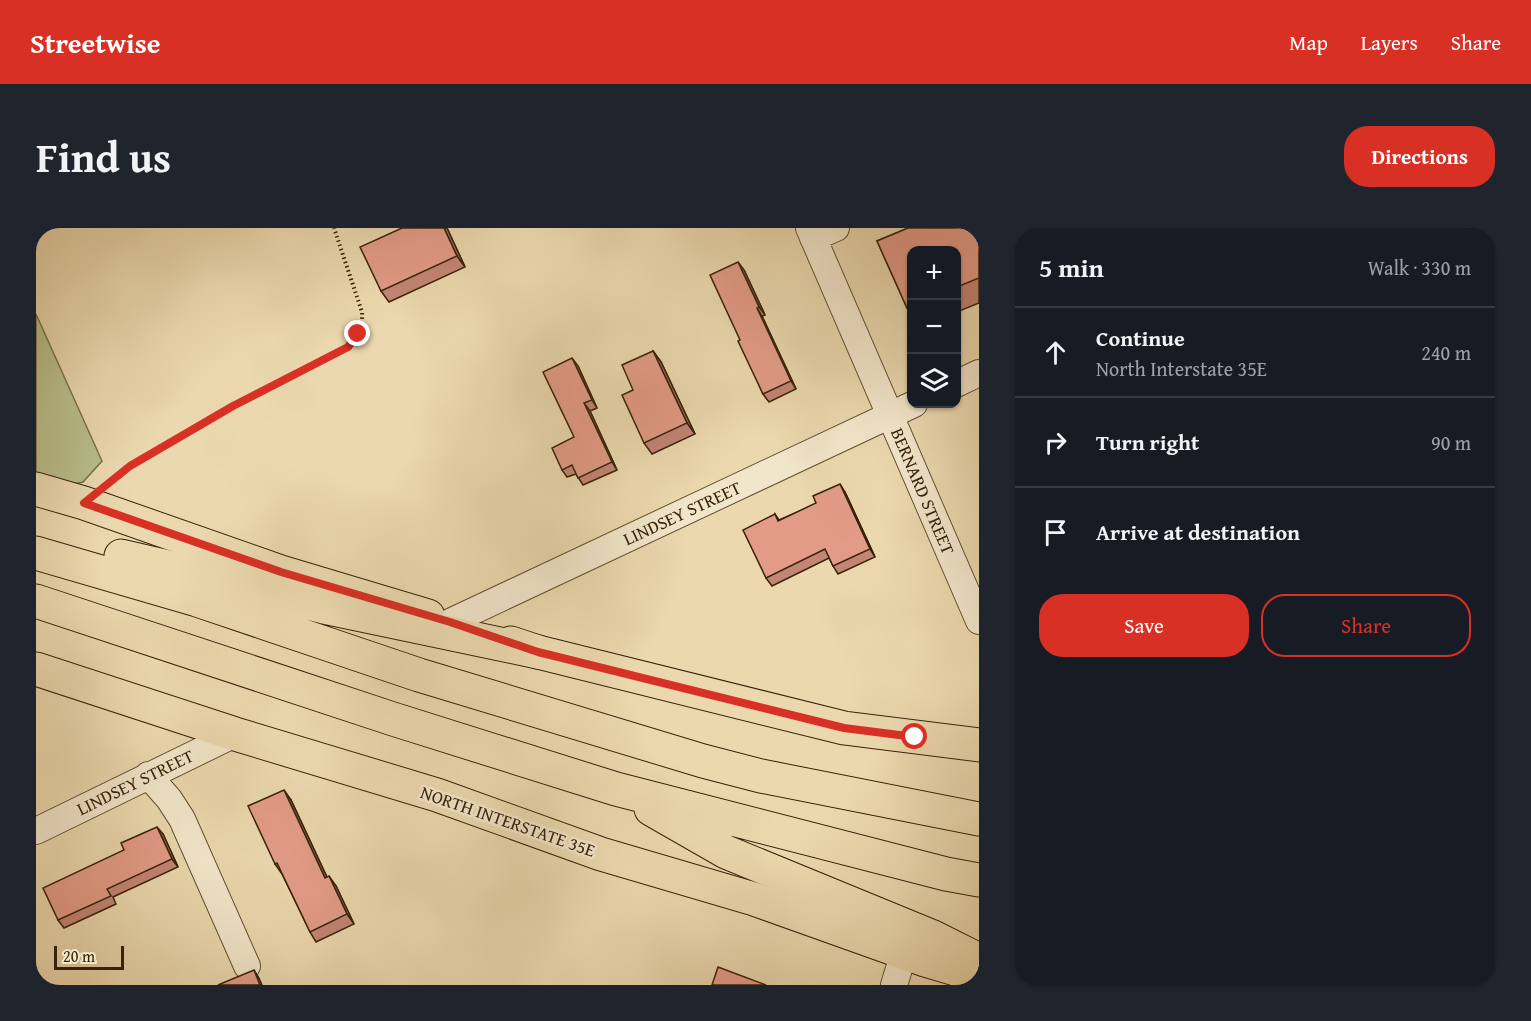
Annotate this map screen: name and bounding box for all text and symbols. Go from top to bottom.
text: Streetwise [30,22,160,63]
text: Map [1289,27,1328,58]
text: Layers [1361,27,1418,58]
text: Share [1451,27,1501,58]
text: Find us [36,126,171,187]
button: Directions [1344,126,1495,187]
map controls [907,246,961,408]
button: + [907,246,961,300]
text: 5 min [1039,248,1104,287]
text: Walk · 330 m [1368,253,1471,282]
button: − [907,300,961,354]
route end [344,320,370,346]
text: Continue [1096,322,1185,354]
icon: ahead [1039,336,1072,369]
text: 240 m [1421,338,1471,367]
button: layers [907,354,961,408]
text: North Interstate 35E [1096,354,1267,383]
street label: BERNARD STREET [884,424,962,558]
icon: right [1039,426,1072,459]
text: Turn right [1096,426,1199,458]
text: 90 m [1431,428,1471,457]
street label: LINDSEY STREET [619,474,745,552]
icon: arrive [1039,516,1072,549]
text: Arrive at destination [1096,516,1300,548]
button: Save [1039,594,1249,657]
button: Share [1261,594,1471,657]
route start [901,723,927,749]
street label: LINDSEY STREET [72,742,198,822]
street label: NORTH INTERSTATE 35E [417,778,599,864]
scale bar [54,943,124,970]
text: 20 m [63,944,95,968]

